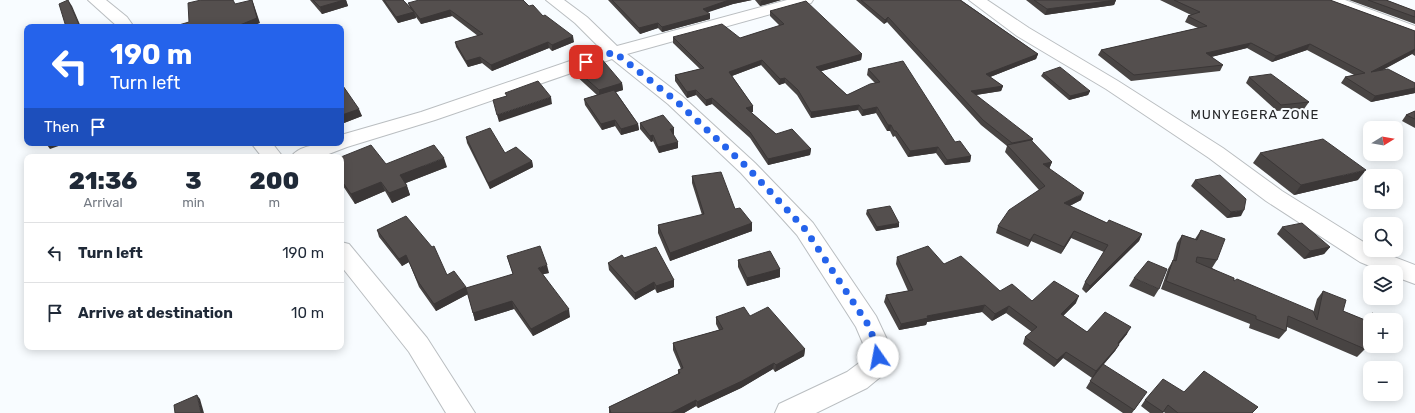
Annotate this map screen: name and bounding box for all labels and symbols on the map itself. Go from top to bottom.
pin [569,45,603,79]
district label: MUNYEGERA ZONE [1191,107,1319,122]
north arrow [1363,121,1403,161]
position arrow [857,336,899,378]

